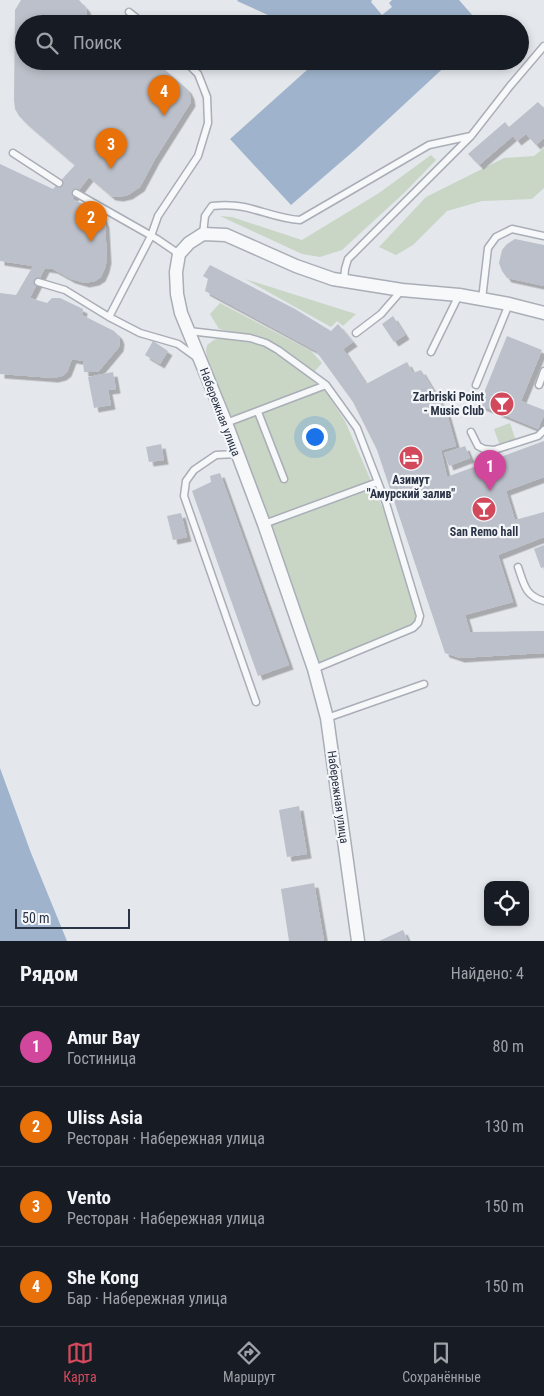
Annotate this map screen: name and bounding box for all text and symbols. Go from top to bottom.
search box [15,15,529,70]
icon: search [33,29,61,57]
text: Поиск [73,31,122,54]
pin: 4 [148,75,180,116]
pin: 3 [95,128,127,169]
pin: 2 [75,201,107,242]
street label: Набережная улица [197,366,243,458]
place label: Zarbriski Point - Music Club [413,390,484,418]
bar icon: Zarbriski Point - Music Club [489,391,515,417]
your location [302,424,328,450]
hotel icon: Азимут "Амурский залив" [398,445,424,471]
pin: 1 [474,450,506,491]
place label: Азимут "Амурский залив" [367,473,455,501]
bar icon: San Remo hall [471,496,497,522]
place label: San Remo hall [450,525,518,539]
street label: Набережная улица [325,750,351,845]
map controls [484,881,529,926]
button: locate [484,881,529,926]
scale bar [15,906,130,929]
text: 50 m [22,910,50,926]
text: Рядом [20,962,79,986]
text: Найдено: 4 [451,964,524,983]
text: Amur Bay [67,1026,140,1049]
text: 1 [32,1037,40,1056]
text: 80 m [492,1037,524,1056]
text: Гостиница [67,1049,136,1068]
text: Uliss Asia [67,1106,143,1129]
text: 2 [32,1117,40,1136]
text: 130 m [485,1117,524,1136]
text: Ресторан · Набережная улица [67,1129,265,1148]
text: Vento [67,1186,111,1209]
text: 3 [32,1197,40,1216]
text: 150 m [485,1197,524,1216]
text: Ресторан · Набережная улица [67,1209,265,1228]
text: She Kong [67,1266,139,1289]
text: 4 [32,1277,40,1296]
text: 150 m [485,1277,524,1296]
text: Бар · Набережная улица [67,1289,227,1308]
tab: Карта [63,1339,97,1385]
tab: Маршрут [223,1339,276,1385]
tab: Сохранённые [402,1339,481,1385]

